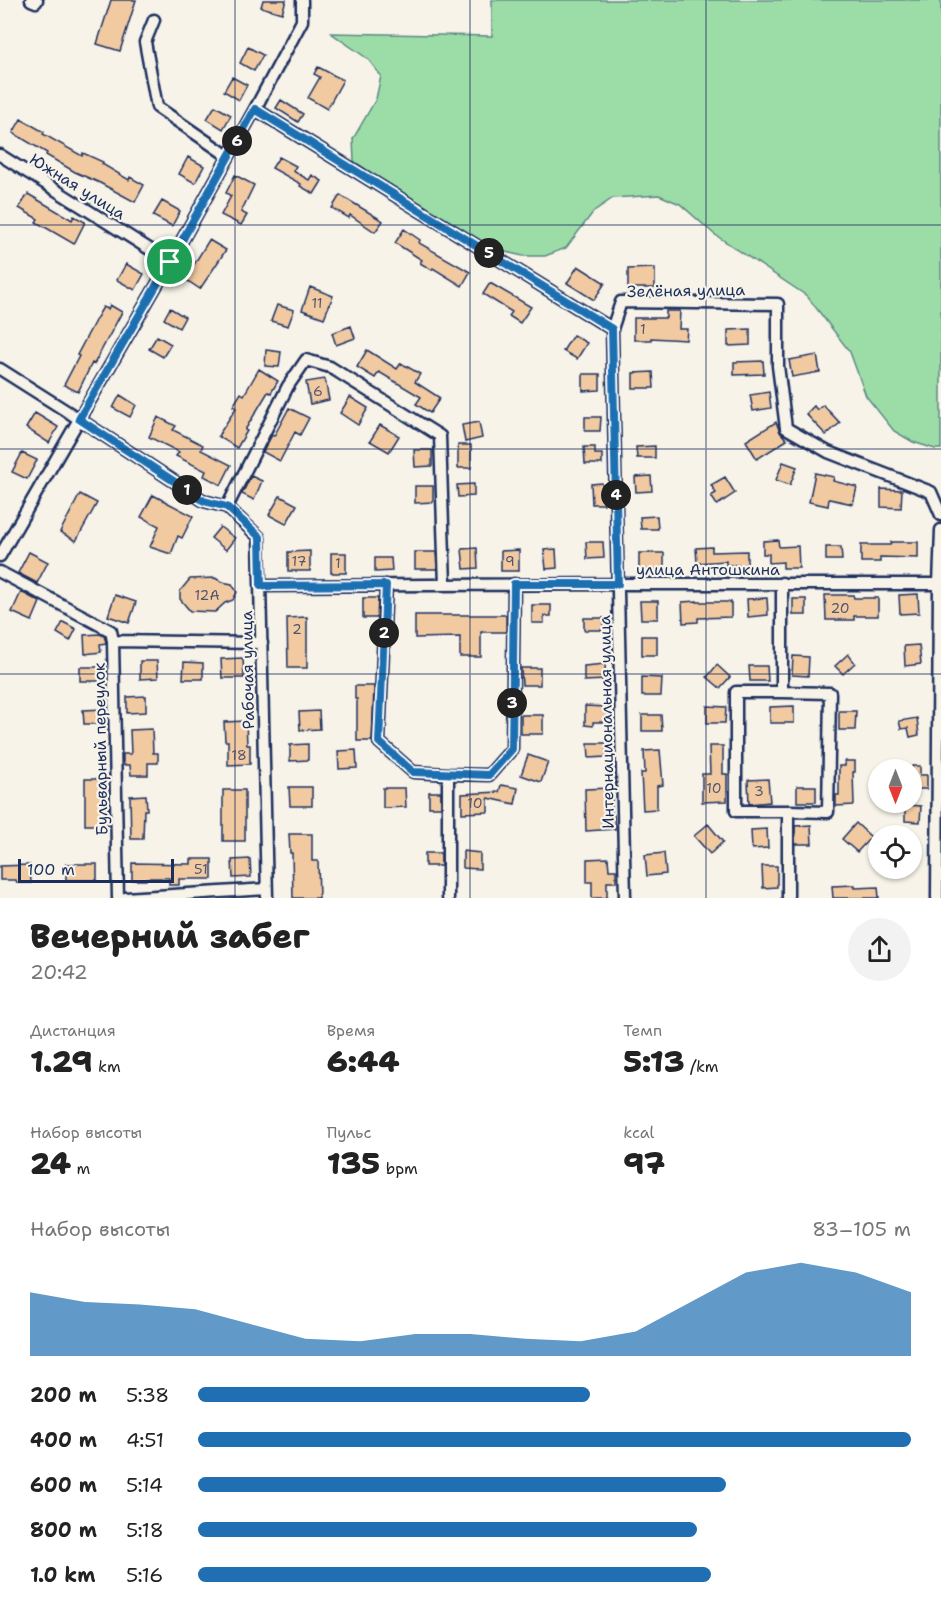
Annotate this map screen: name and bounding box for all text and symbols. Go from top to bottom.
pin: 6 [222,126,252,156]
text: 6 [231,130,243,151]
street label: Южная улица [26,149,130,224]
pin [144,236,195,287]
pin: 5 [474,238,504,268]
text: 5 [484,242,494,263]
icon: arrive [153,245,186,278]
street label: Зелёная улица [627,279,745,302]
house number: 11 [311,294,323,312]
house number: 1 [640,320,646,338]
house number: 6 [313,382,323,400]
pin: 1 [172,475,202,505]
text: 1 [183,479,191,500]
pin: 4 [601,480,631,510]
text: 4 [610,484,622,505]
house number: 17 [292,552,306,570]
house number: 9 [505,552,515,570]
house number: 1 [335,554,341,572]
street label: улица Антошкина [636,559,780,580]
house number: 12А [194,586,220,604]
house number: 20 [830,599,850,617]
street label: Рабочая улица [236,610,259,729]
street label: Интернациональная улица [594,615,619,829]
pin: 2 [369,618,399,648]
house number: 2 [292,620,302,638]
text: 2 [378,622,390,643]
street label: Бульварный переулок [88,662,113,836]
pin: 3 [497,688,527,718]
text: 3 [506,692,518,713]
house number: 18 [231,746,247,764]
north arrow [868,759,922,813]
map controls [868,759,922,879]
house number: 10 [706,779,722,797]
house number: 3 [754,782,764,800]
house number: 10 [467,794,483,812]
button: locate [868,825,922,879]
scale bar [18,856,174,884]
text: 100 m [27,859,75,880]
house number: 51 [194,860,208,878]
text: Вечерний забег [30,914,310,959]
button: share [848,918,911,981]
text: 20:42 [30,959,88,985]
text: Дистанция [30,1020,116,1041]
text: Время [327,1020,375,1041]
text: Темп [623,1020,662,1041]
text: 1.29 [30,1041,93,1082]
text: 6:44 [327,1041,399,1082]
text: 5:13 [623,1041,685,1082]
text: km [93,1056,121,1077]
text: /km [685,1056,719,1077]
text: Набор высоты [30,1122,142,1143]
text: Пульс [327,1122,372,1143]
text: kcal [623,1122,654,1143]
text: 24 [30,1143,71,1184]
text: 135 [327,1143,380,1184]
text: 97 [623,1143,665,1184]
text: m [71,1158,90,1179]
text: bpm [380,1158,418,1179]
text: Набор высоты [30,1216,170,1242]
text: 83–105 m [812,1216,911,1242]
text: 200 m [30,1382,97,1408]
text: 5:38 [126,1382,169,1408]
text: 400 m [30,1427,97,1453]
text: 4:51 [126,1427,164,1453]
text: 600 m [30,1472,97,1498]
text: 5:14 [126,1472,163,1498]
text: 800 m [30,1517,97,1543]
text: 5:18 [126,1517,164,1543]
text: 1.0 km [30,1562,95,1588]
text: 5:16 [126,1562,163,1588]

